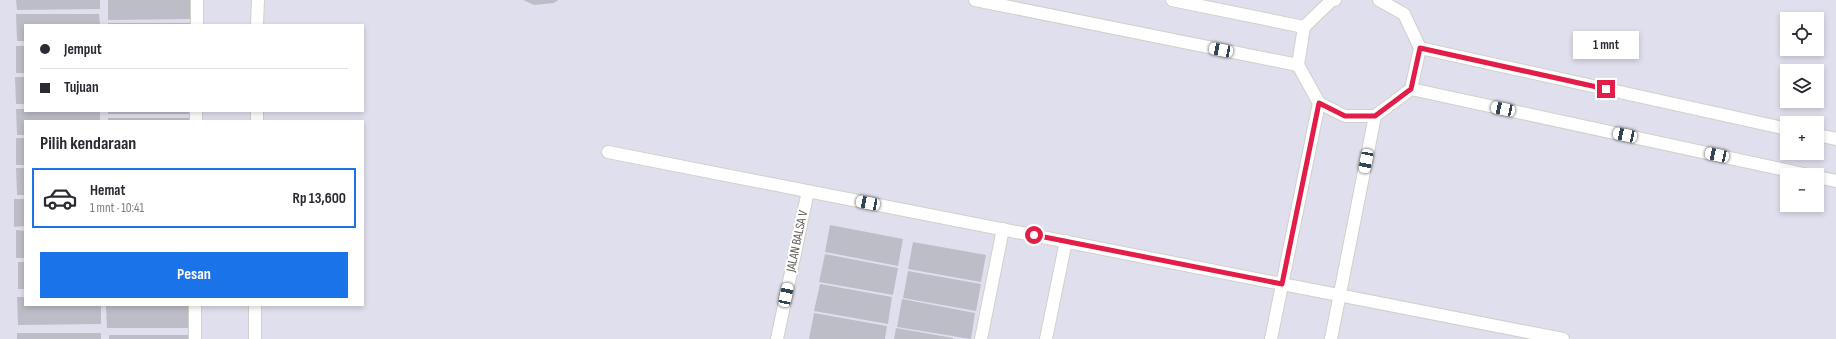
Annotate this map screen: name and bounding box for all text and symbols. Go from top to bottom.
map controls [1780,12,1824,212]
button: locate [1780,12,1824,56]
callout: 1 mnt [1573,31,1639,59]
text: 1 mnt [1593,37,1619,53]
text: Jemput [64,40,102,59]
car [1208,42,1234,58]
button: layers [1780,64,1824,108]
text: Tujuan [64,78,99,97]
route end [1597,80,1615,98]
car [1490,101,1516,117]
button: + [1780,116,1824,160]
car [1612,127,1638,143]
text: Pilih kendaraan [40,133,136,154]
car [1704,147,1730,163]
car [1358,148,1374,174]
button: − [1780,168,1824,212]
icon: car [42,180,78,216]
text: Hemat [90,181,125,200]
text: Rp 13,600 [293,189,346,208]
car [855,195,881,211]
text: 1 mnt · 10:41 [90,200,144,216]
street label: JALAN BALSA V [782,209,811,274]
route start [1025,226,1043,244]
button: Pesan [40,252,348,298]
car [778,282,794,308]

